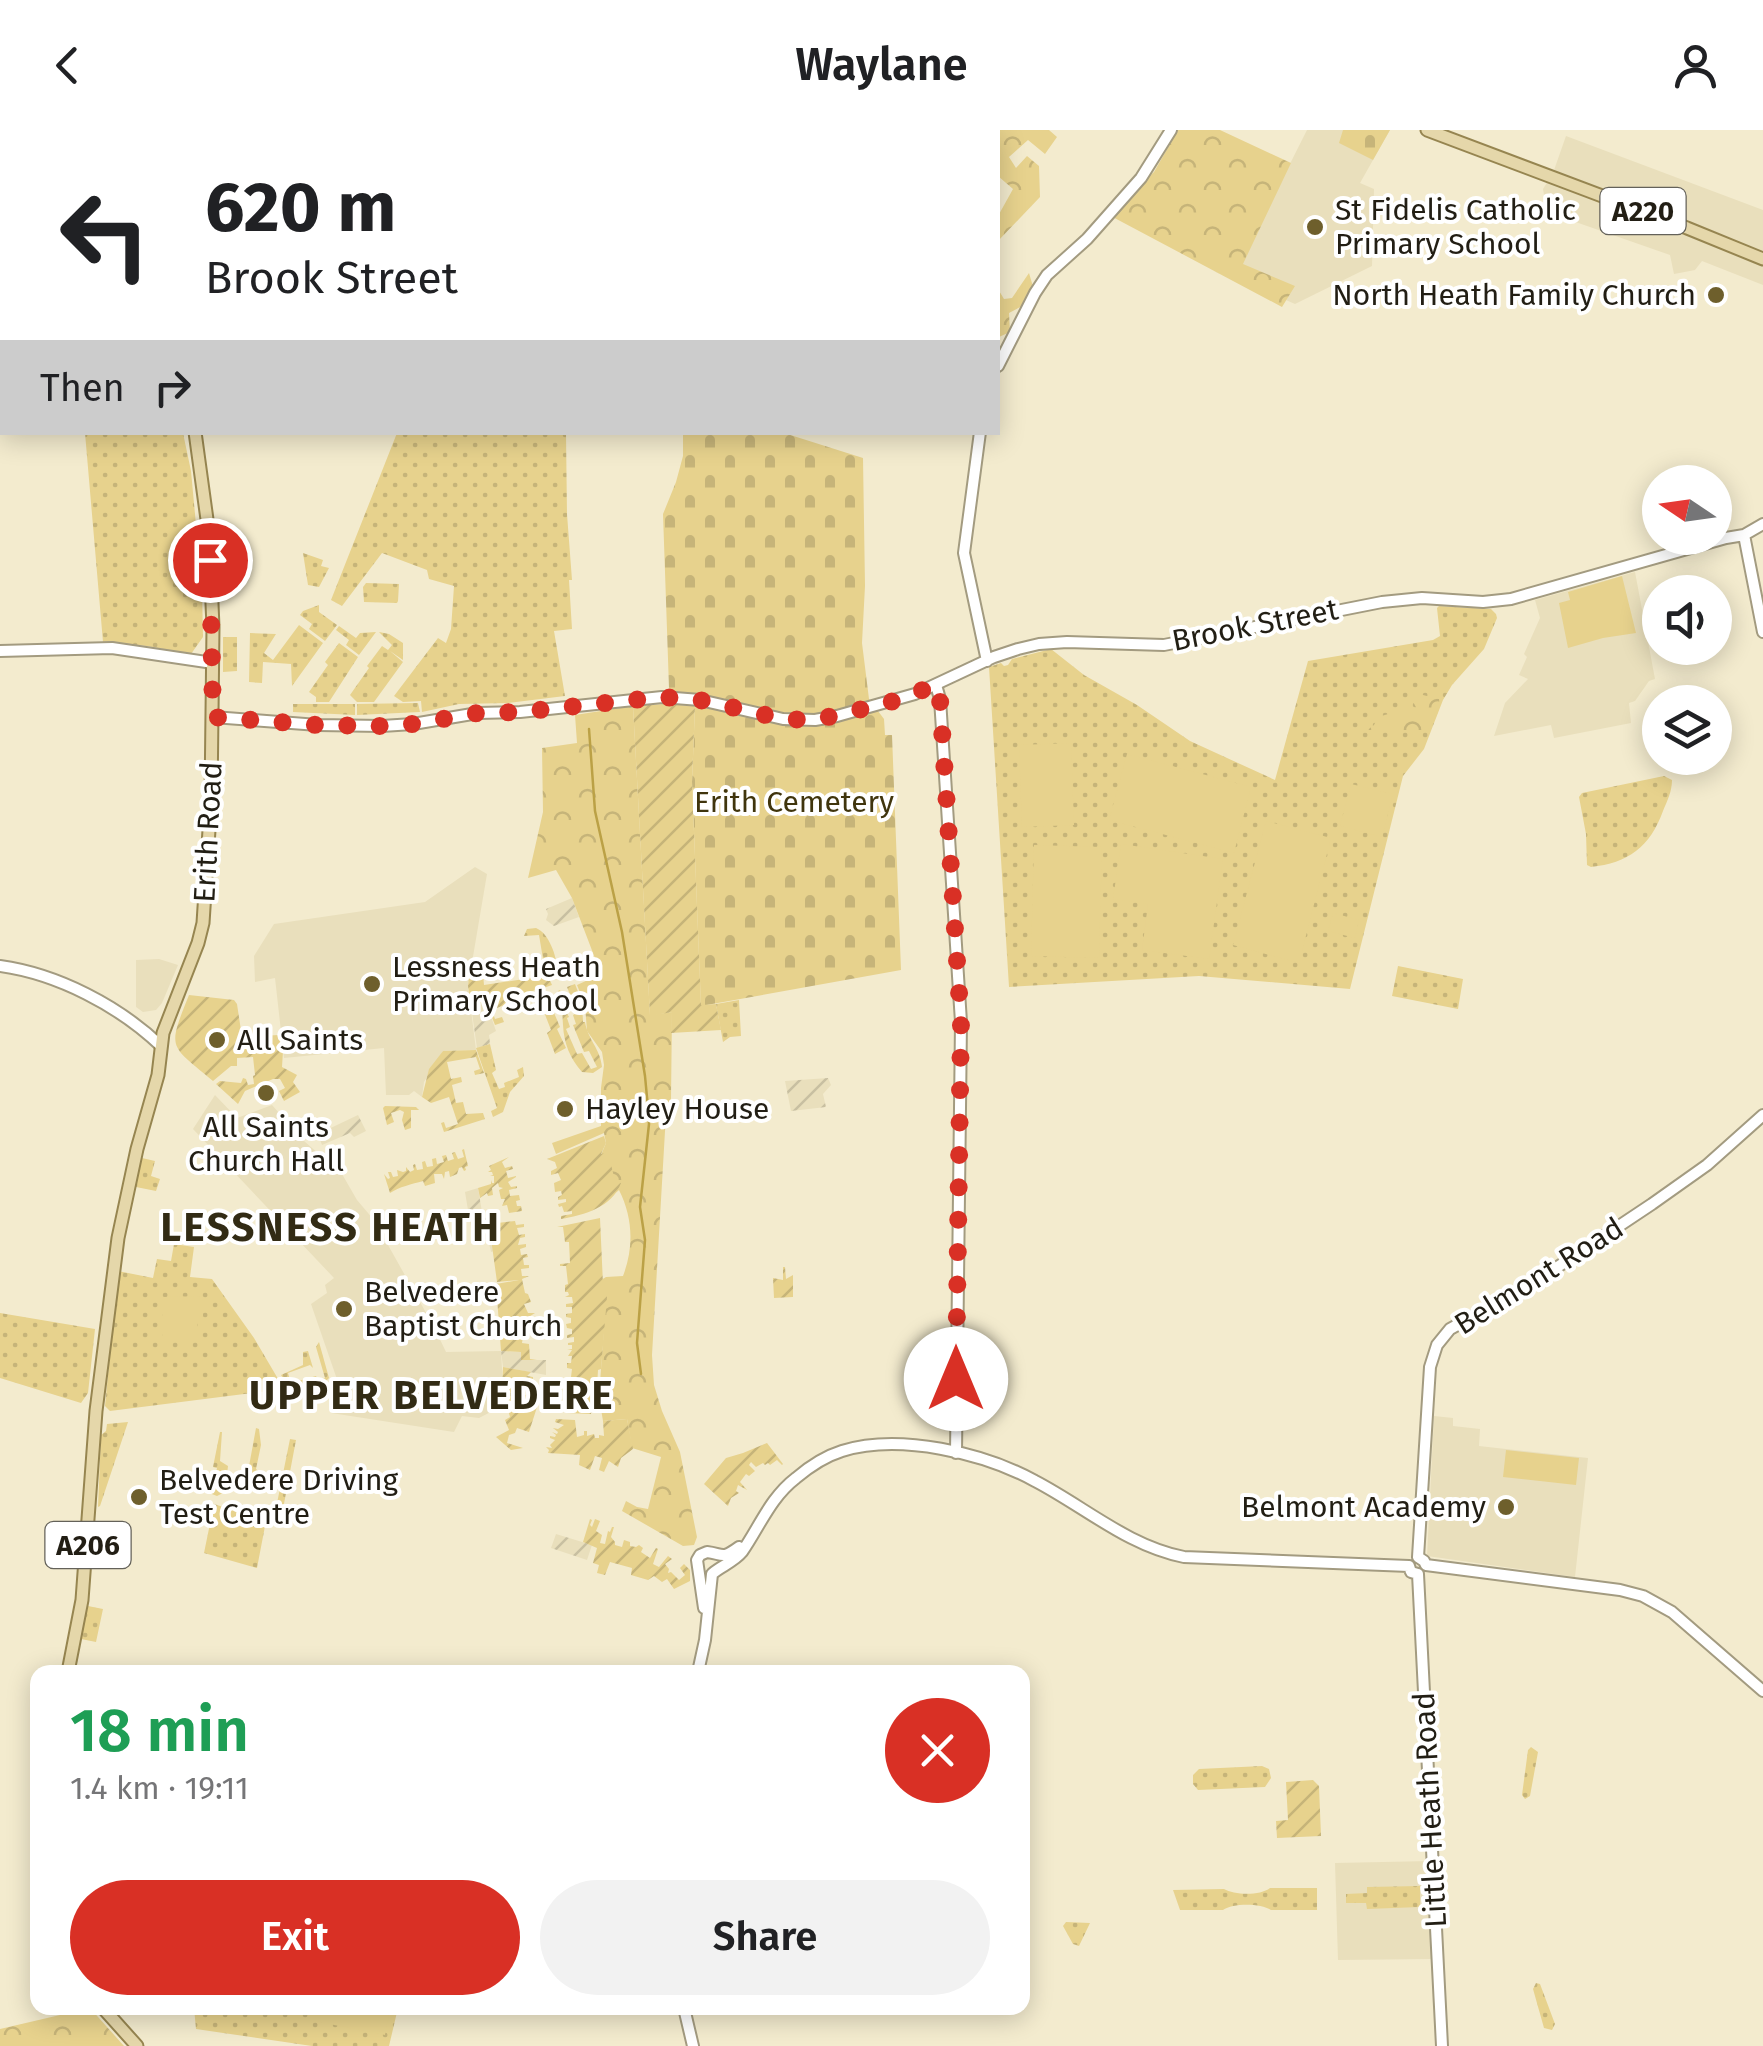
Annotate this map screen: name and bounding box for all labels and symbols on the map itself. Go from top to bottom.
road number: A220 [1600,188,1686,234]
place label: St Fidelis Catholic Primary School [1335,192,1576,262]
marker: St Fidelis Catholic Primary School [1304,216,1326,238]
place label: North Heath Family Church [1332,277,1696,313]
marker: North Heath Family Church [1705,284,1727,306]
north arrow [1642,465,1732,555]
pin [168,518,253,603]
street label: Brook Street [1169,591,1341,659]
street label: Erith Road [186,760,230,904]
park label: Erith Cemetery [694,784,894,820]
place label: Lessness Heath Primary School [392,949,601,1019]
marker: Lessness Heath Primary School [361,973,383,995]
place label: All Saints [237,1022,363,1058]
marker: All Saints [206,1029,228,1051]
marker: All Saints Church Hall [255,1082,277,1104]
place label: Hayley House [585,1091,769,1127]
marker: Hayley House [554,1098,576,1120]
place label: All Saints Church Hall [188,1109,344,1179]
district label: LESSNESS HEATH [161,1204,501,1252]
street label: Belmont Road [1448,1210,1630,1342]
place label: Belvedere Baptist Church [364,1274,563,1344]
marker: Belvedere Baptist Church [333,1298,355,1320]
position arrow [904,1327,1008,1431]
district label: UPPER BELVEDERE [249,1372,615,1420]
place label: Belvedere Driving Test Centre [159,1462,398,1532]
marker: Belvedere Driving Test Centre [128,1486,150,1508]
place label: Belmont Academy [1241,1489,1486,1525]
marker: Belmont Academy [1495,1496,1517,1518]
road number: A206 [46,1522,130,1568]
street label: Little Heath Road [1406,1691,1454,1929]

